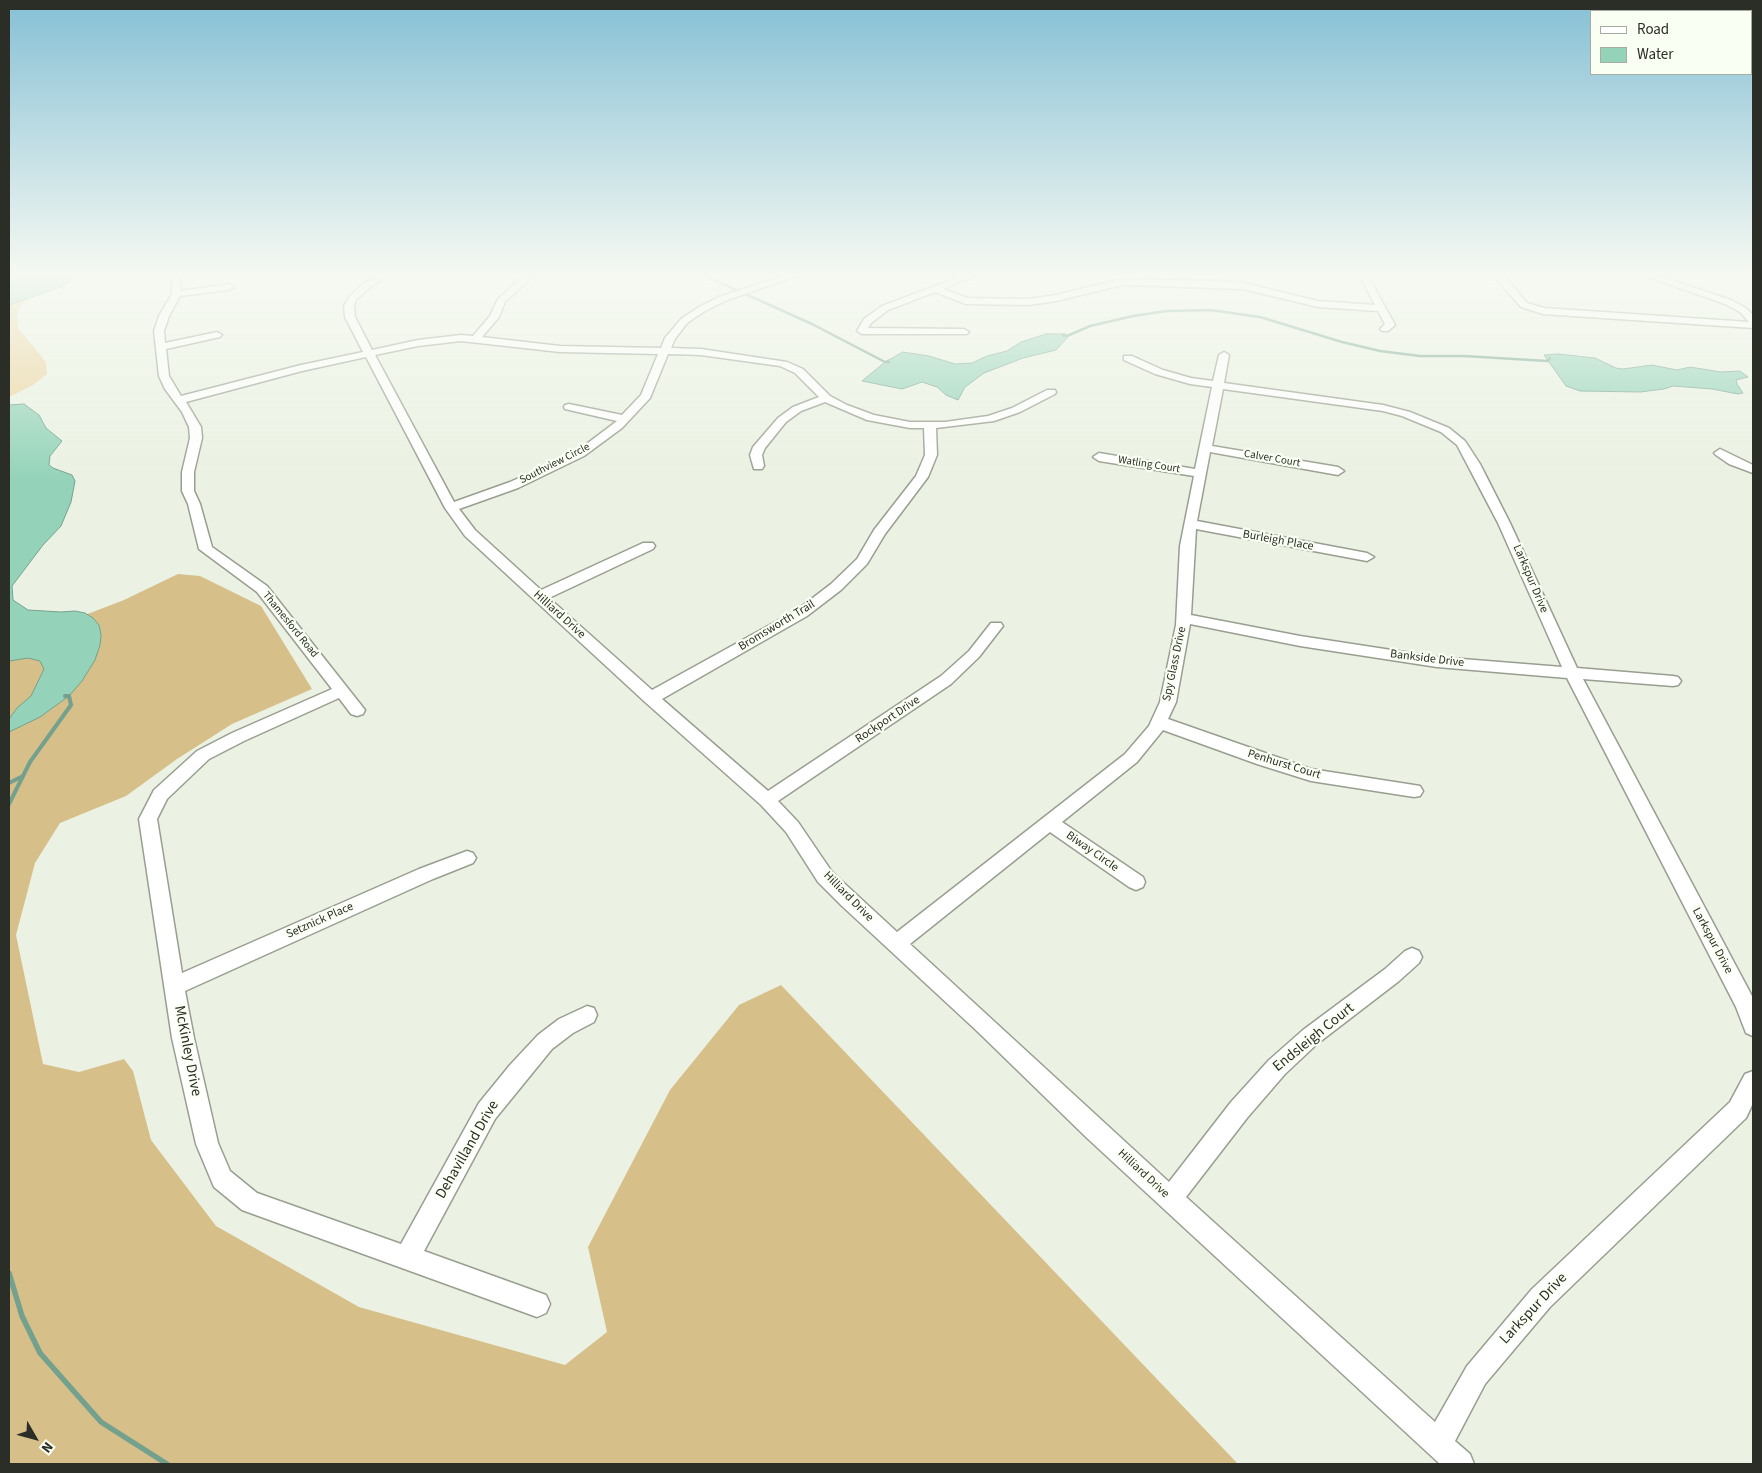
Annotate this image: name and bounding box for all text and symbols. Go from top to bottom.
legend [1590,10,1752,75]
text: Road [1637,19,1669,40]
text: Water [1637,44,1673,65]
street label: Southview Circle [518,441,592,487]
street label: Calver Court [1243,448,1301,470]
street label: Watling Court [1117,454,1181,476]
street label: Burleigh Place [1241,528,1315,554]
street label: Larkspur Drive [1509,543,1551,615]
street label: Hilliard Drive [530,588,588,642]
street label: Thamesford Road [259,589,321,661]
street label: Bromsworth Trail [736,598,818,654]
street label: Spy Glass Drive [1160,625,1190,703]
street label: Bankside Drive [1389,647,1465,671]
street label: Rockport Drive [853,693,923,747]
street label: Penhurst Court [1246,747,1322,783]
street label: Biway Circle [1063,829,1121,875]
street label: Hilliard Drive [820,869,876,925]
street label: Setznick Place [284,900,356,942]
street label: Larkspur Drive [1689,905,1735,977]
street label: Endsleigh Court [1270,1000,1358,1076]
street label: McKinley Drive [169,1004,205,1098]
street label: Dehavilland Drive [433,1098,503,1202]
street label: Hilliard Drive [1114,1147,1172,1201]
street label: Larkspur Drive [1496,1270,1572,1348]
north arrow [10,1413,60,1463]
text: N [36,1437,58,1457]

